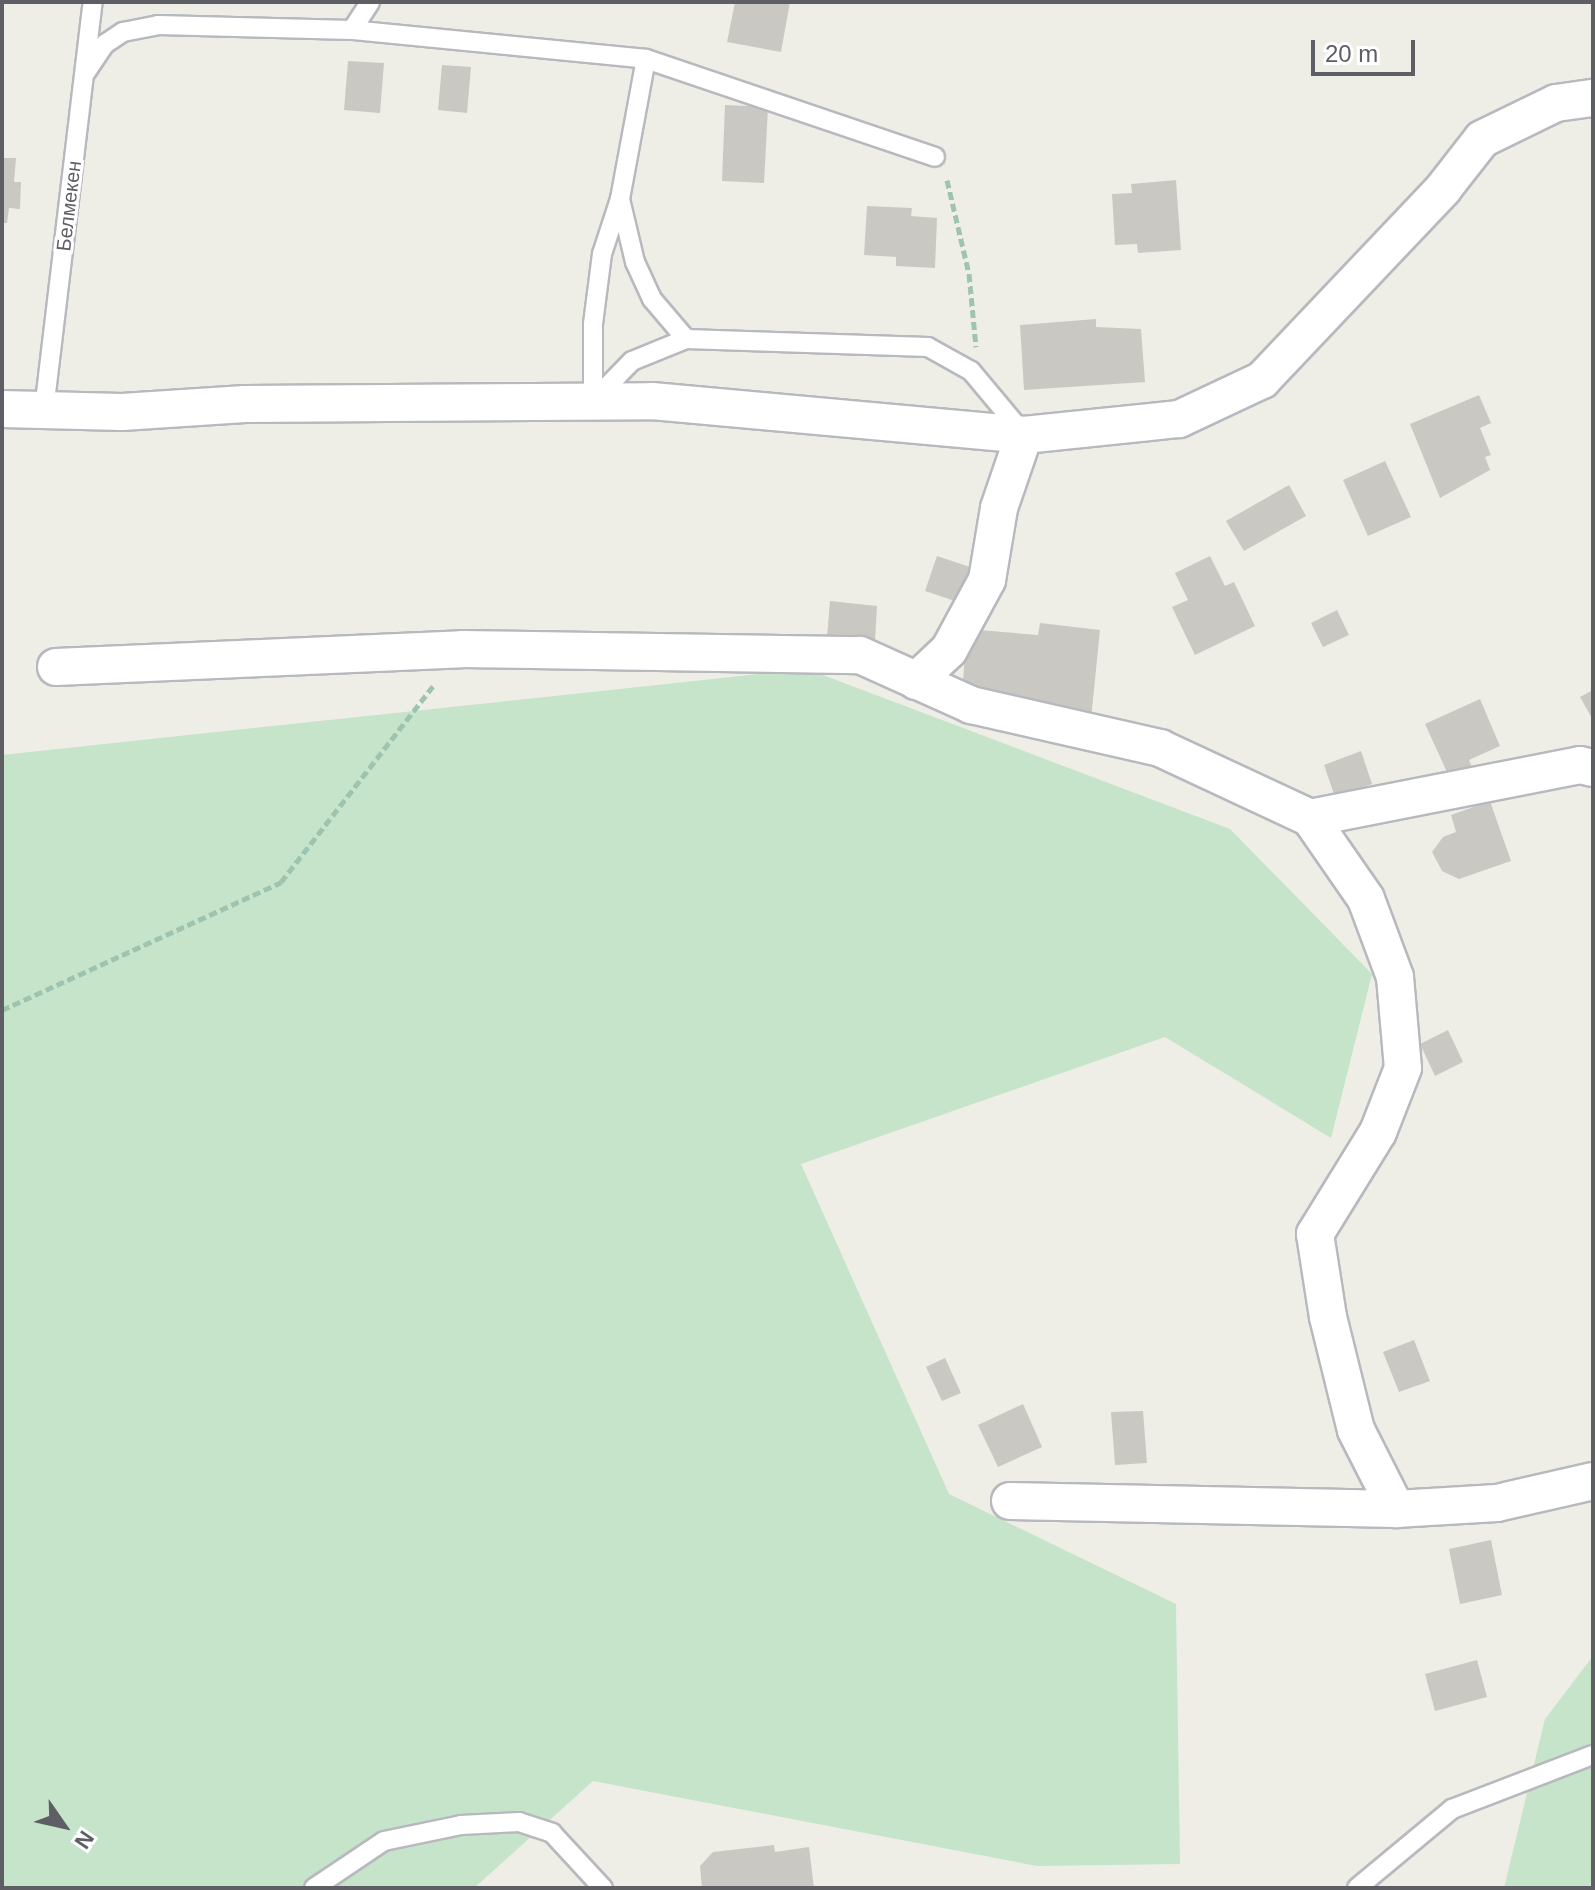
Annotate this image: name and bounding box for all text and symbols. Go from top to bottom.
scale bar [1315,24,1419,74]
text: 20 m [1325,40,1378,67]
street label: Белмекен [52,159,86,253]
north arrow [24,1786,104,1866]
text: N [70,1826,99,1853]

